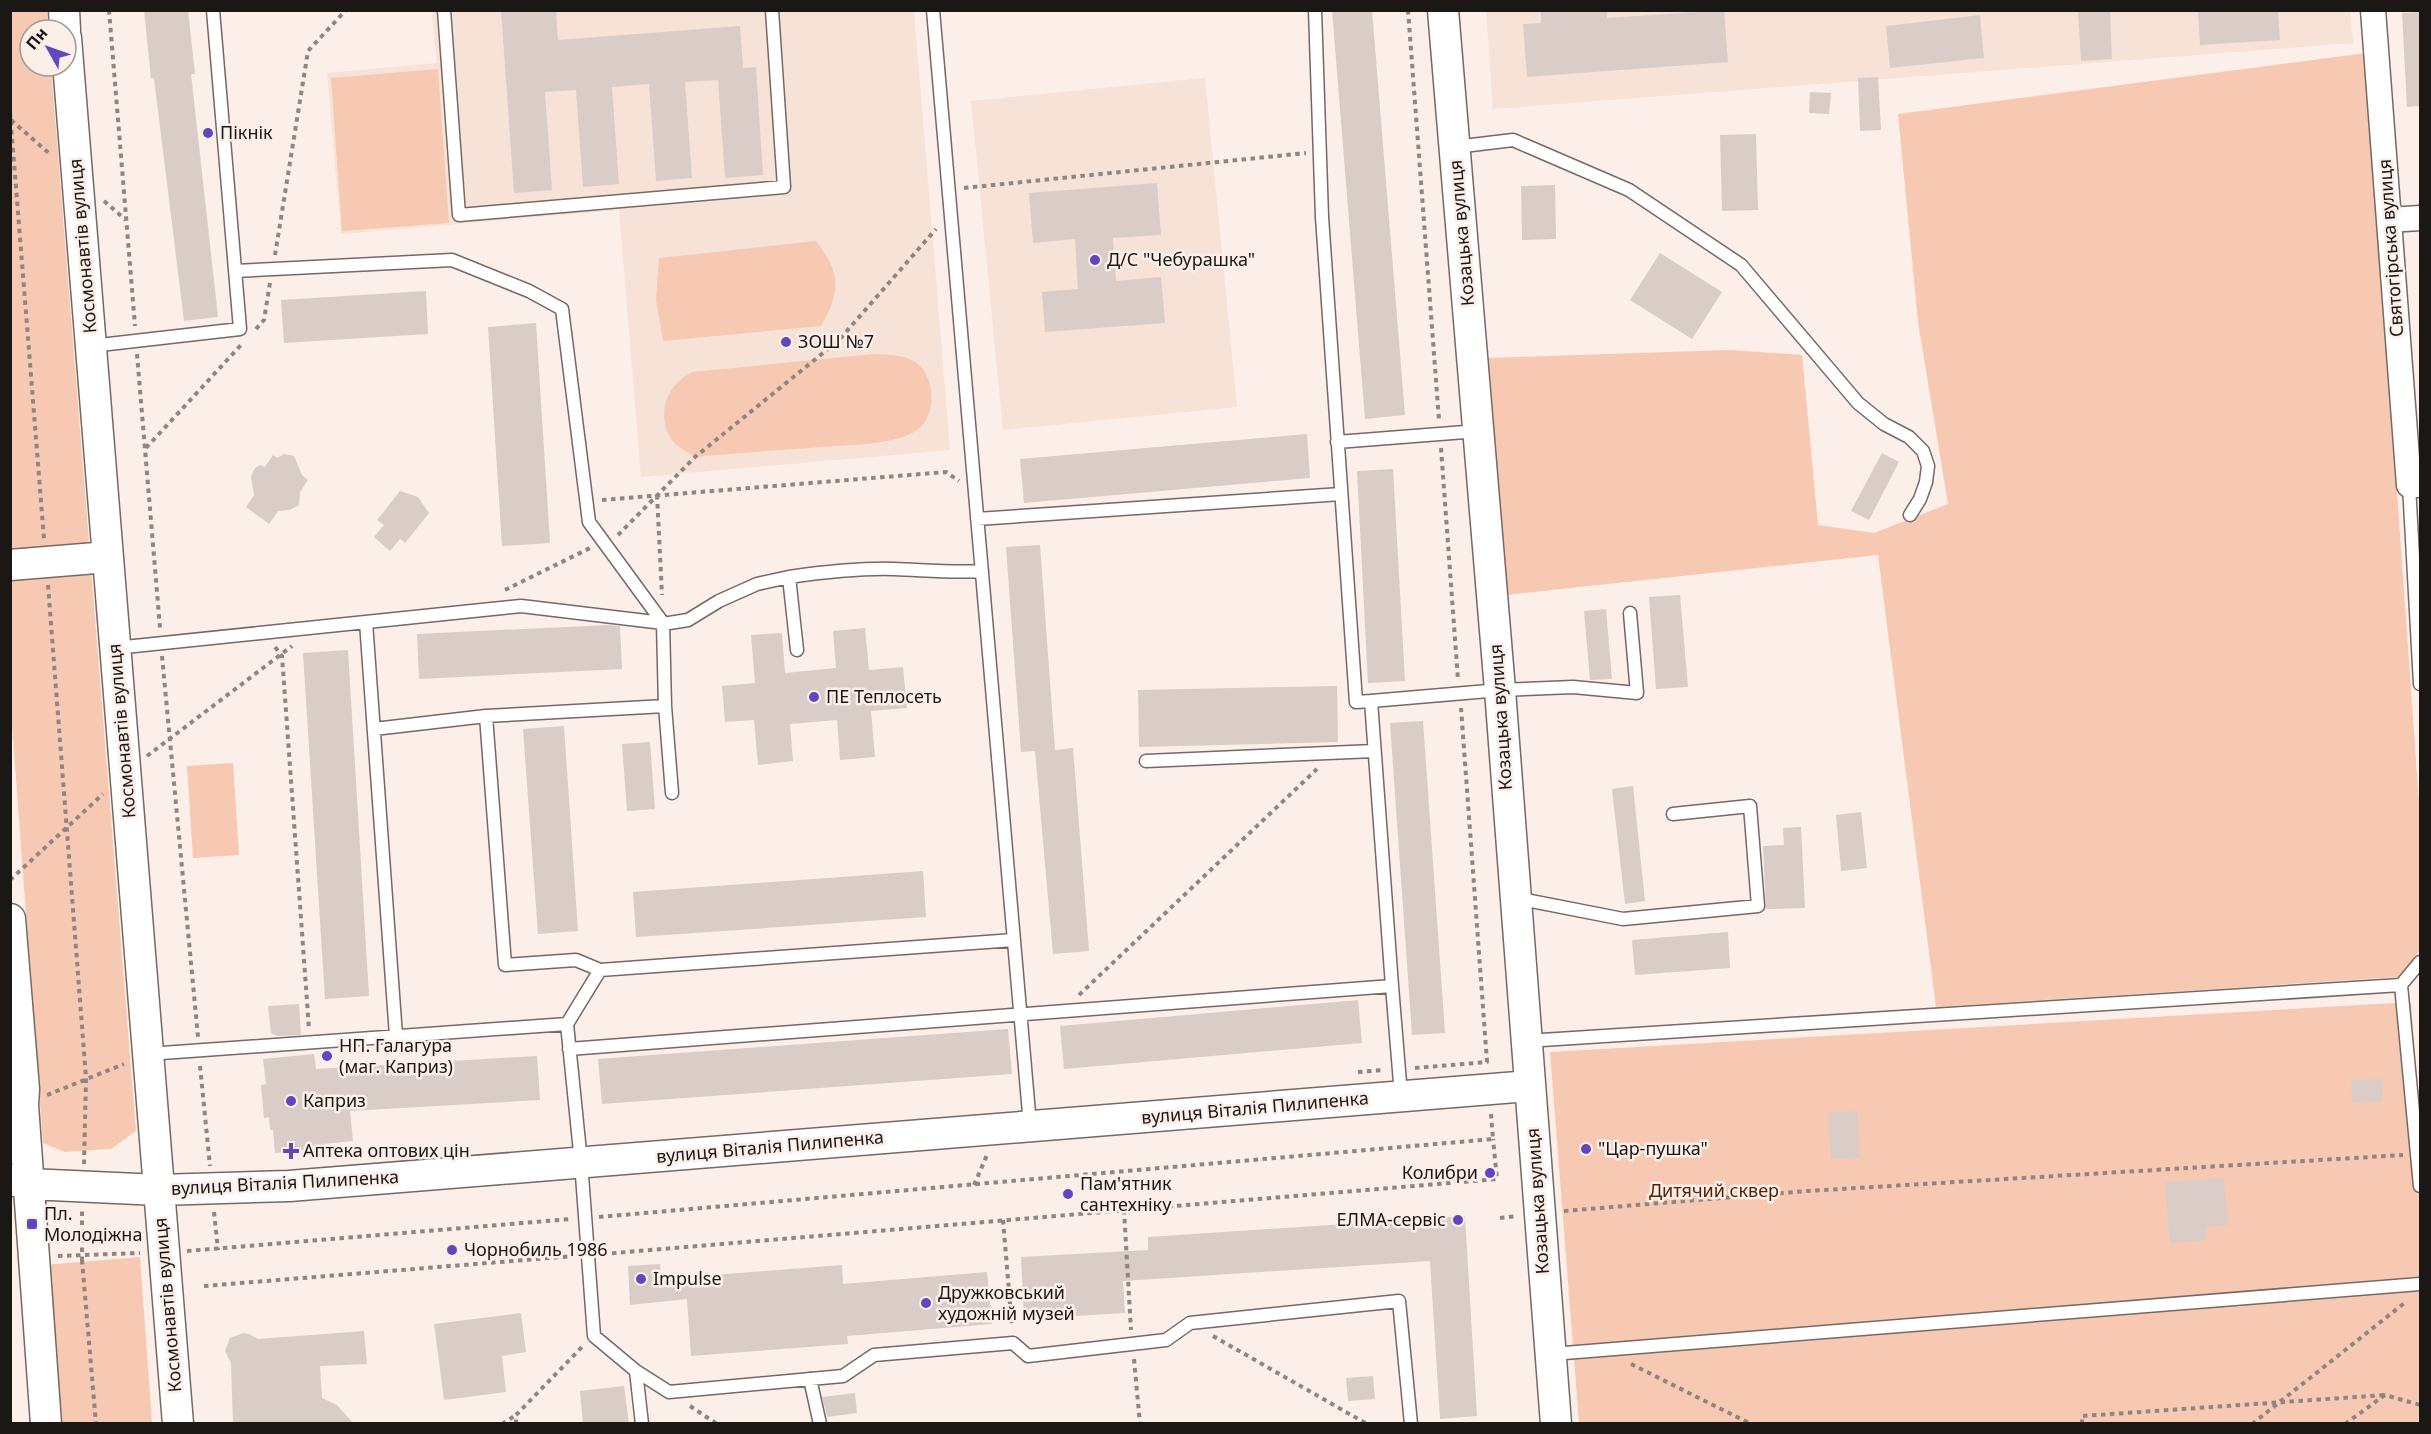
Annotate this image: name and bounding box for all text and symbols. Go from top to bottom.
north arrow [18,18,78,78]
text: Пн [21,23,52,54]
place label: Пікнік [220,120,273,144]
marker: Пікнік [201,126,215,140]
street label: Космонавтів вулиця [62,158,102,334]
street label: Святогірська вулиця [2372,158,2408,338]
street label: Козацька вулиця [1443,159,1479,307]
place label: Д/С "Чебурашка" [1107,247,1255,271]
marker: Д/С "Чебурашка" [1088,253,1102,267]
place label: ЗОШ №7 [798,329,874,353]
marker: ЗОШ №7 [779,335,793,349]
street label: Космонавтів вулиця [101,643,141,819]
street label: Козацька вулиця [1483,643,1517,791]
place label: ПЕ Теплосеть [826,684,942,708]
marker: ПЕ Теплосеть [807,690,821,704]
place label: НП. Галагура (маг. Каприз) [339,1033,453,1078]
marker: НП. Галагура (маг. Каприз) [320,1049,334,1063]
street label: вулиця Віталія Пилипенка [1140,1085,1370,1129]
place label: Каприз [303,1088,366,1112]
marker: Каприз [284,1094,298,1108]
street label: вулиця Віталія Пилипенка [655,1124,885,1168]
street label: Козацька вулиця [1520,1127,1554,1275]
place label: "Цар-пушка" [1598,1136,1708,1160]
place label: Аптека оптових цін [303,1138,470,1162]
marker: "Цар-пушка" [1579,1142,1593,1156]
marker: Аптека оптових цін [284,1144,298,1158]
place label: Колибри [1402,1160,1478,1184]
street label: вулиця Віталія Пилипенка [170,1164,400,1200]
marker: Колибри [1483,1166,1497,1180]
place label: Пам'ятник сантехніку [1080,1171,1172,1216]
park label: Дитячий сквер [1649,1178,1779,1202]
marker: Пам'ятник сантехніку [1061,1187,1075,1201]
place label: Пл. Молодіжна [44,1201,142,1246]
place label: ЕЛМА-сервіс [1337,1207,1446,1231]
marker: ЕЛМА-сервіс [1451,1213,1465,1227]
marker: Пл. Молодіжна [25,1217,39,1231]
street label: Космонавтів вулиця [147,1217,187,1393]
place label: Чорнобиль 1986 [464,1237,608,1261]
marker: Чорнобиль 1986 [445,1243,459,1257]
place label: Impulse [653,1266,722,1290]
marker: Impulse [634,1272,648,1286]
place label: Дружковський художній музей [938,1280,1075,1325]
marker: Дружковський художній музей [919,1296,933,1310]

